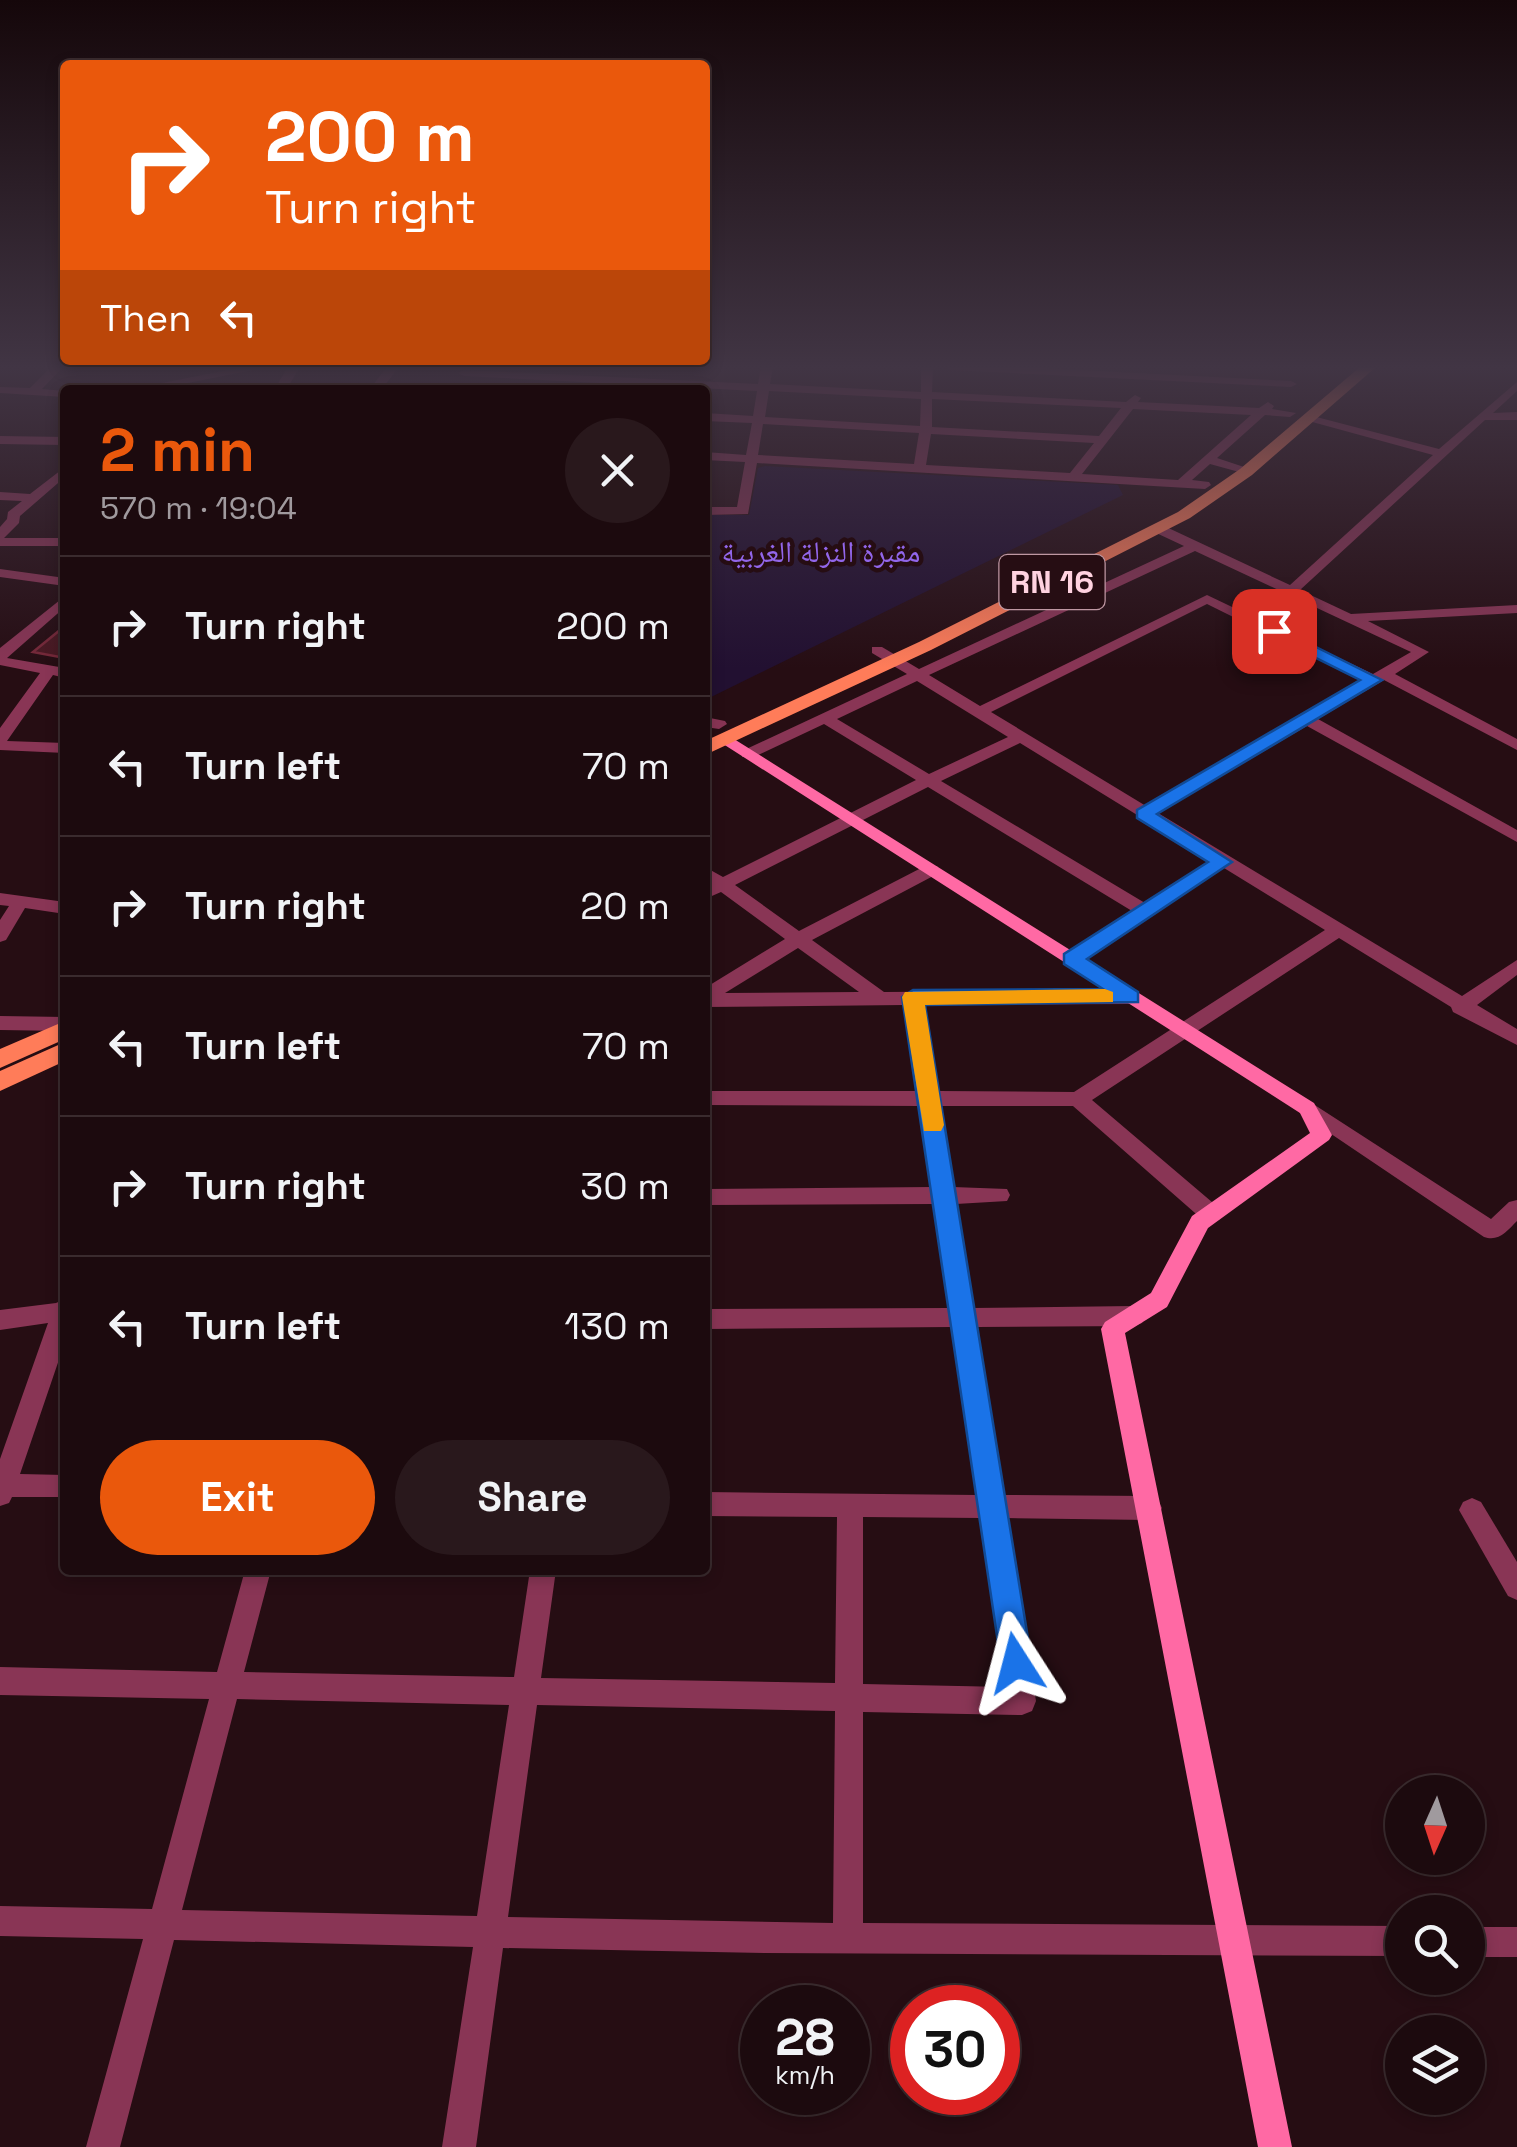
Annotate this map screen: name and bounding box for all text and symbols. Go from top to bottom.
text: 200 m [265,92,475,181]
icon: right [100,100,230,230]
text: Turn right [265,179,476,236]
icon: left [211,290,266,345]
text: Then [100,294,191,342]
text: 2 min [100,412,255,489]
button: close [565,418,670,523]
text: 570 m · 19:04 [100,488,297,528]
park label: مقبرة النزلة الغربية [722,532,920,571]
road number: RN 16 [1000,555,1104,609]
pin [1232,589,1317,674]
icon: right [100,599,155,654]
text: Turn right [185,602,366,650]
text: 200 m [556,602,670,650]
icon: arrive [1247,604,1302,659]
icon: left [100,739,155,794]
text: Turn left [185,742,341,790]
text: 70 m [582,742,670,790]
icon: right [100,879,155,934]
text: Turn right [185,882,366,930]
text: 20 m [580,882,670,930]
icon: left [100,1019,155,1074]
text: Turn left [185,1022,341,1070]
text: 70 m [582,1022,670,1070]
icon: right [100,1159,155,1214]
text: Turn right [185,1162,366,1210]
text: 30 m [580,1162,670,1210]
icon: left [100,1299,155,1354]
text: Turn left [185,1302,341,1350]
text: 130 m [564,1302,670,1350]
button: Exit [100,1440,375,1555]
button: Share [395,1440,670,1555]
position arrow [964,1611,1068,1715]
north arrow [1385,1775,1485,1875]
map controls [1385,1775,1485,2115]
button: search [1385,1895,1485,1995]
speed limit sign: 30 [890,1985,1020,2115]
text: 28 [775,2006,835,2070]
button: layers [1385,2015,1485,2115]
text: km/h [775,2059,835,2091]

